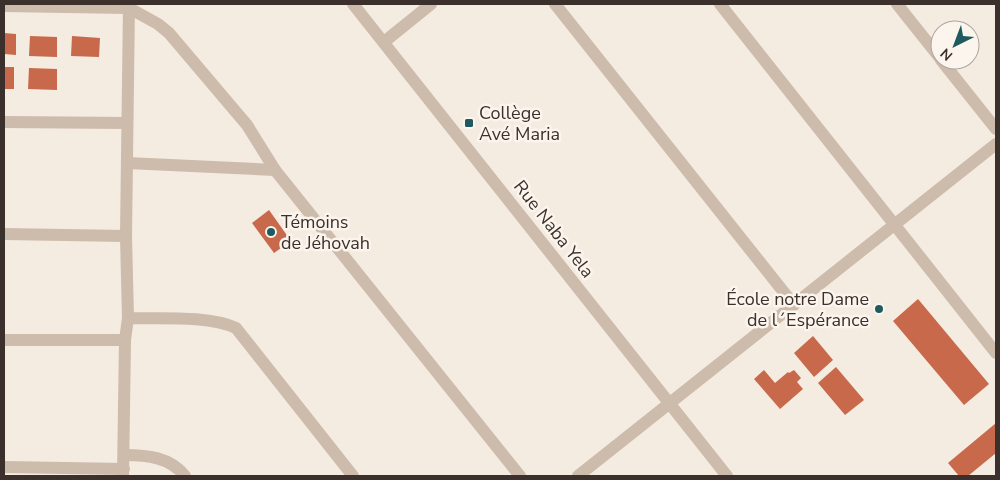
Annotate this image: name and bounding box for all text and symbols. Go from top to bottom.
north arrow [930,20,980,70]
text: N [936,44,957,65]
place label: Collège Avé Maria [479,101,560,146]
marker: Collège Avé Maria [463,117,475,129]
street label: Rue Naba Yela [508,175,600,283]
place label: Témoins de Jéhovah [281,210,370,255]
marker: Témoins de Jéhovah [265,226,277,238]
place label: École notre Dame de l´Espérance [726,287,869,332]
marker: École notre Dame de l´Espérance [873,303,885,315]

